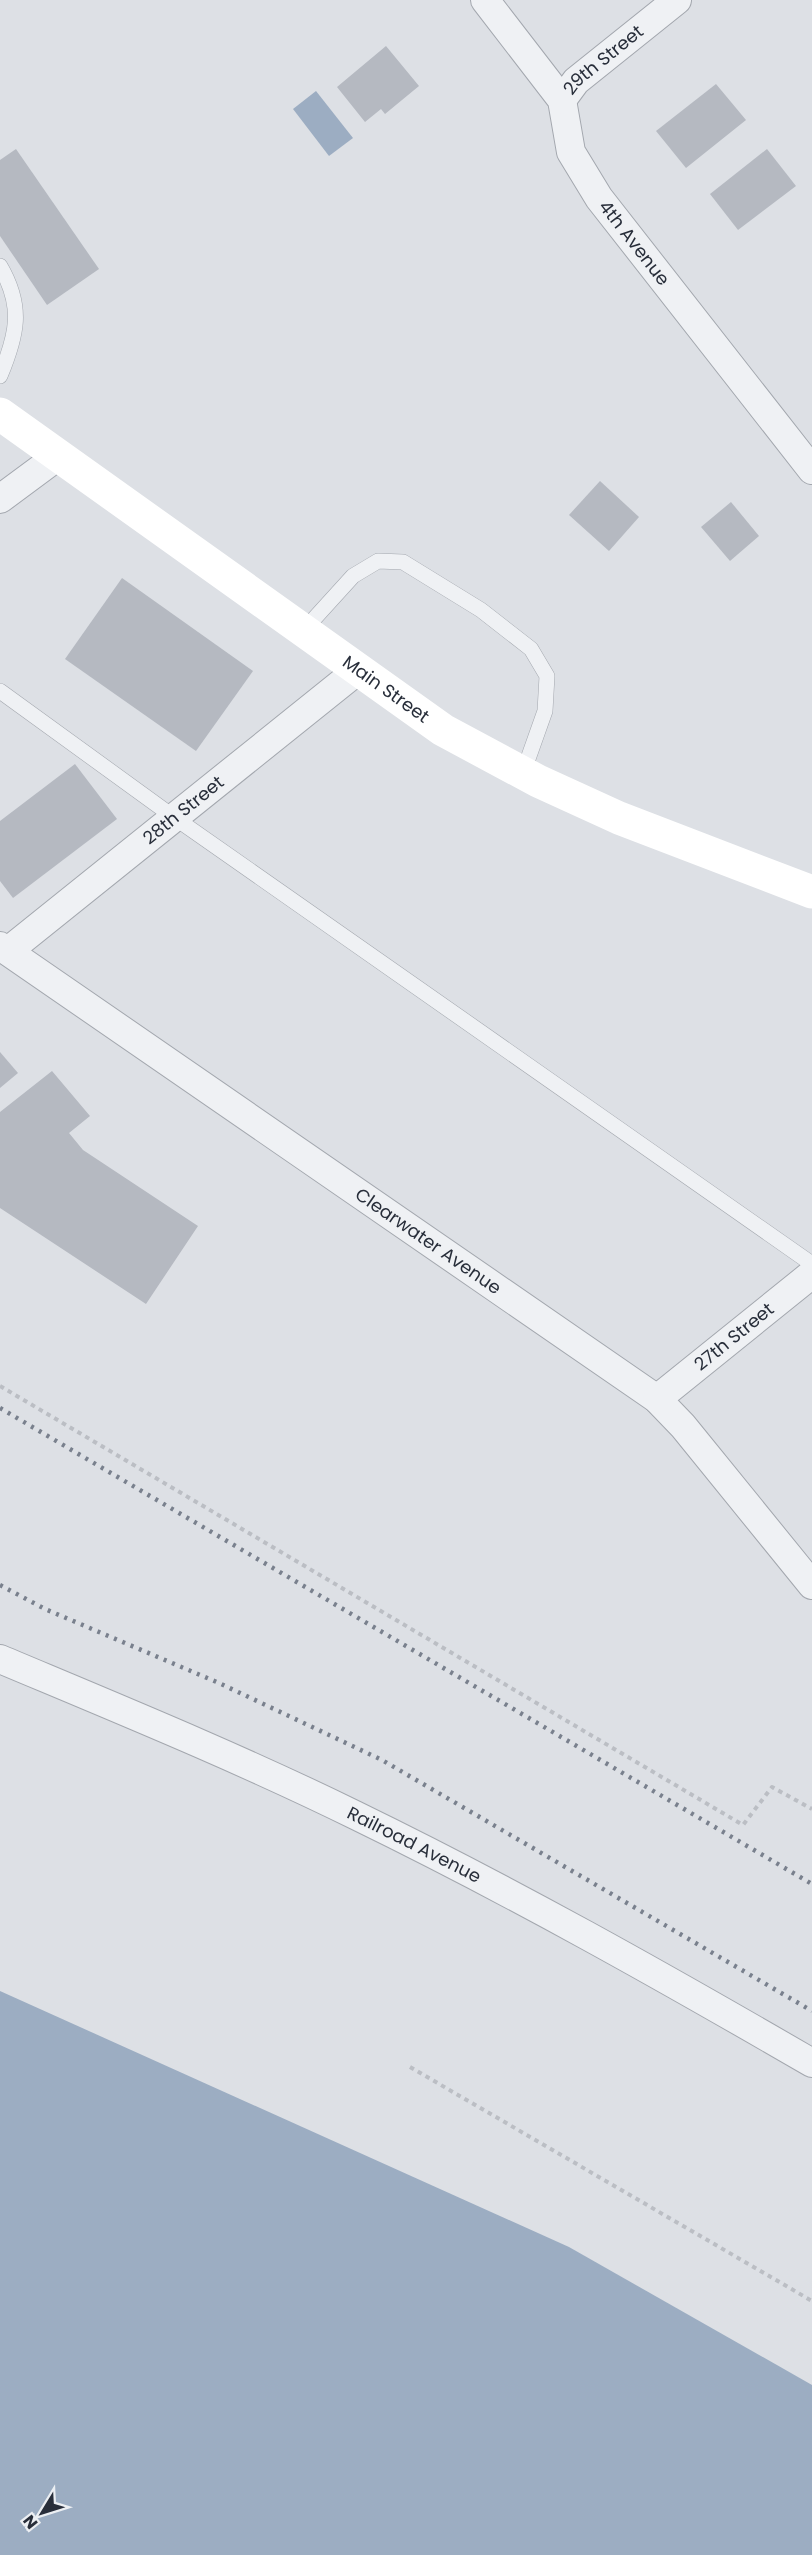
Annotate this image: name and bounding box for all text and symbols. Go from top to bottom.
street label: 29th Street [557,19,648,100]
street label: 4th Avenue [593,195,676,291]
street label: Main Street [338,649,435,728]
street label: 28th Street [137,770,229,850]
street label: Clearwater Avenue [350,1182,506,1300]
street label: 27th Street [689,1297,779,1376]
street label: Railroad Avenue [343,1800,486,1889]
north arrow [12,2483,72,2543]
text: N [18,2510,43,2534]

